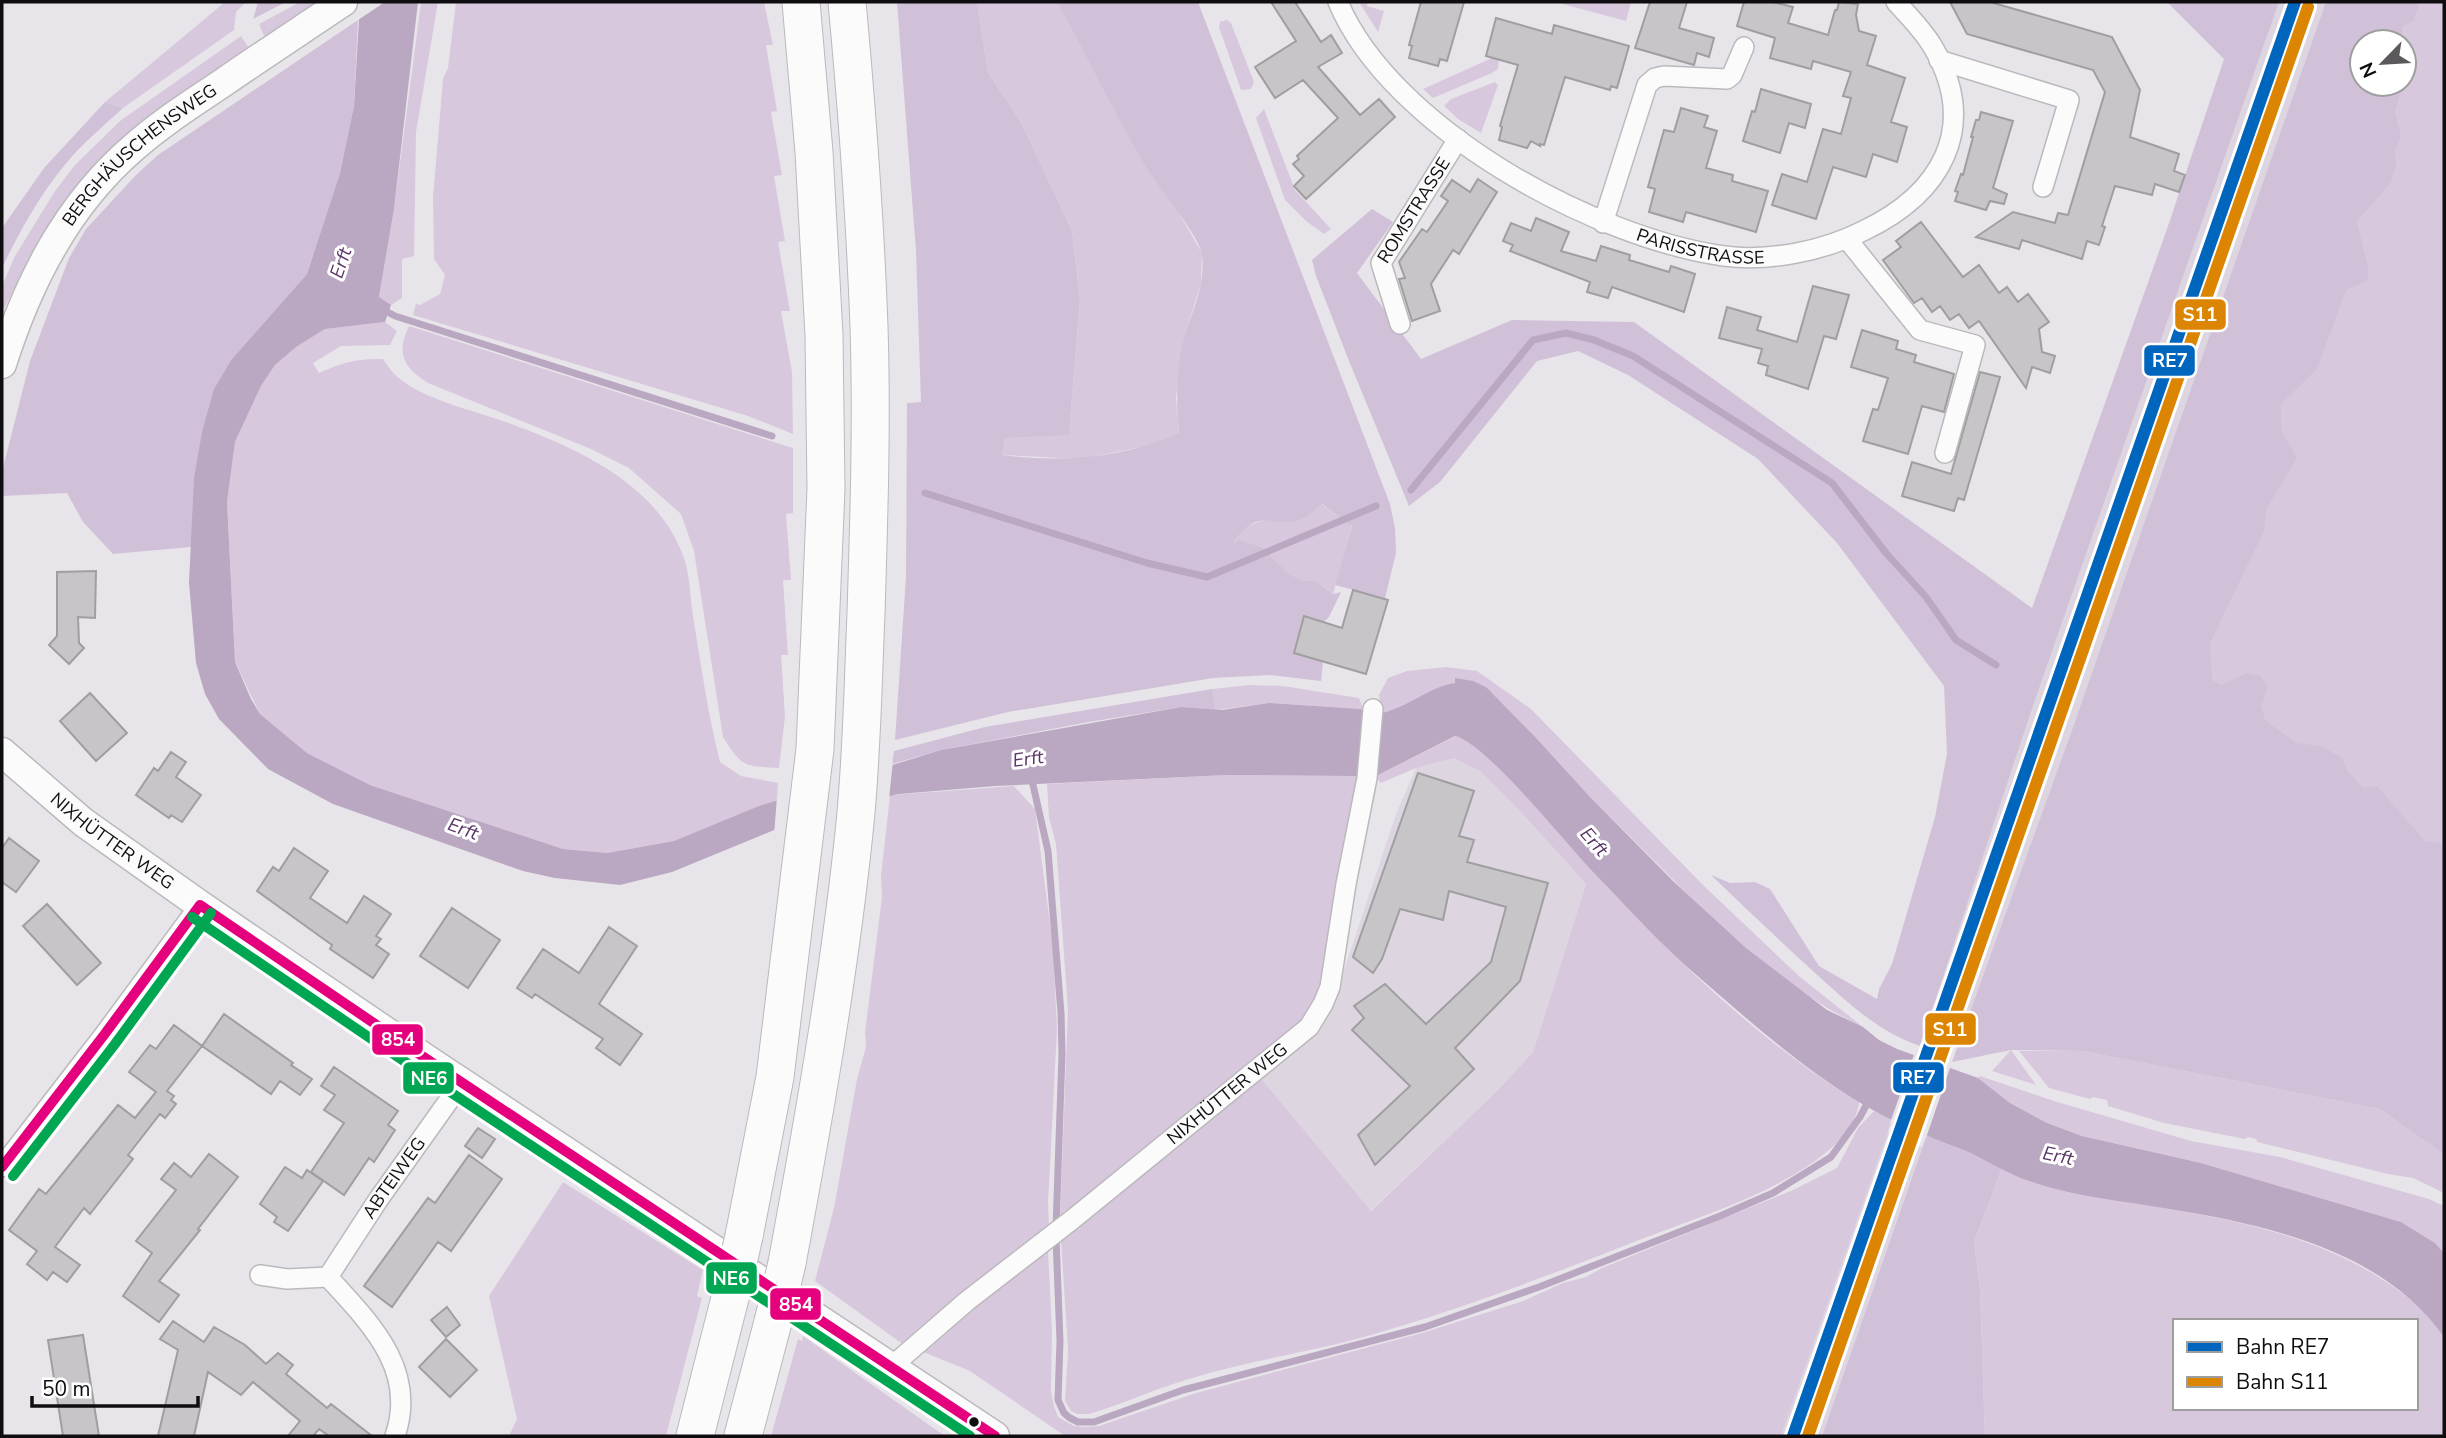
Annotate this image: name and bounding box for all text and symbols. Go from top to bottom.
north arrow [2348,28,2418,98]
text: N [2354,58,2383,82]
street label: BERGHÄUSCHENSWEG [57,78,221,231]
street label: ROMSTRASSE [1372,153,1456,268]
street label: PARISSTRASSE [1633,223,1765,270]
water label: Erft [324,243,359,282]
line badge: S11 [2174,298,2227,331]
text: S11 [2183,302,2217,328]
line badge: RE7 [2143,344,2196,377]
text: RE7 [2152,348,2188,374]
water label: Erft [1011,744,1046,774]
street label: NIXHÜTTER WEG [45,787,179,895]
water label: Erft [444,811,483,847]
water label: Erft [1574,822,1615,863]
line badge: S11 [1924,1012,1977,1046]
text: S11 [1933,1017,1967,1043]
line badge: 854 [371,1023,424,1056]
text: 854 [381,1027,415,1053]
street label: NIXHÜTTER WEG [1162,1037,1292,1150]
line badge: NE6 [402,1061,455,1095]
line badge: RE7 [1892,1061,1945,1094]
text: RE7 [1900,1065,1936,1091]
text: NE6 [411,1066,447,1092]
street label: ABTEIWEG [357,1132,431,1223]
water label: Erft [2040,1140,2077,1172]
line badge: NE6 [705,1261,758,1295]
text: NE6 [713,1266,749,1292]
line badge: 854 [769,1287,822,1321]
text: 854 [779,1292,813,1318]
legend [2173,1319,2418,1410]
text: Bahn RE7 [2236,1333,2329,1361]
scale bar [32,1364,198,1408]
text: Bahn S11 [2236,1368,2329,1396]
text: 50 m [42,1375,91,1403]
unlabelled marker [967,1415,981,1429]

